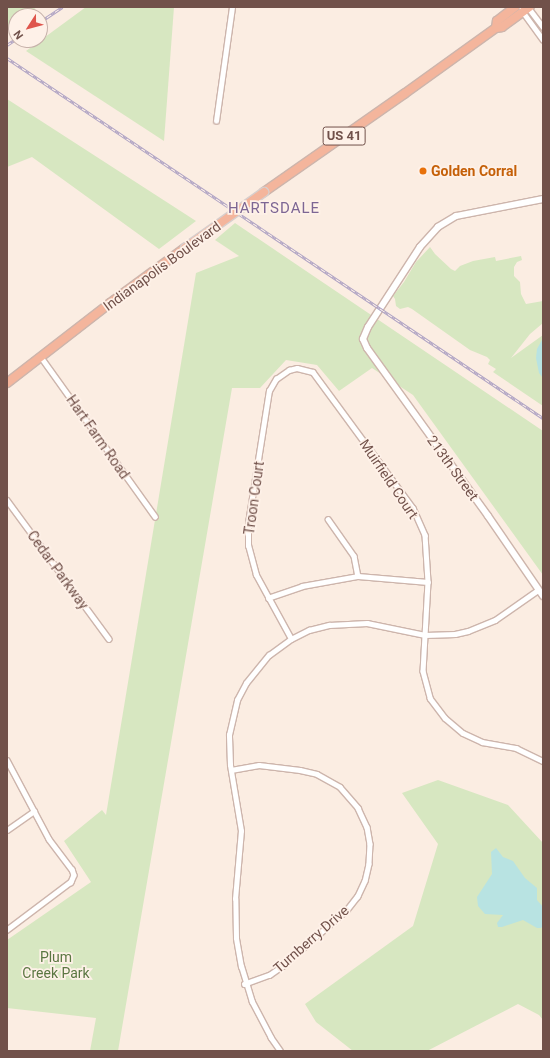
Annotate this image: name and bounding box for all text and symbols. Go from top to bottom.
north arrow [8,8,48,48]
text: N [11,28,26,42]
road number: US 41 [322,125,366,147]
place label: Golden Corral [431,163,517,179]
marker: Golden Corral [418,166,428,176]
district label: HARTSDALE [228,200,320,218]
street label: Indianapolis Boulevard [100,218,224,314]
street label: Hart Farm Road [63,392,133,482]
street label: 213th Street [424,432,482,504]
street label: Muirfield Court [356,436,422,522]
street label: Troon Court [241,460,267,536]
street label: Cedar Parkway [24,527,92,613]
street label: Turnberry Drive [270,902,352,976]
park label: Plum Creek Park [22,949,90,982]

